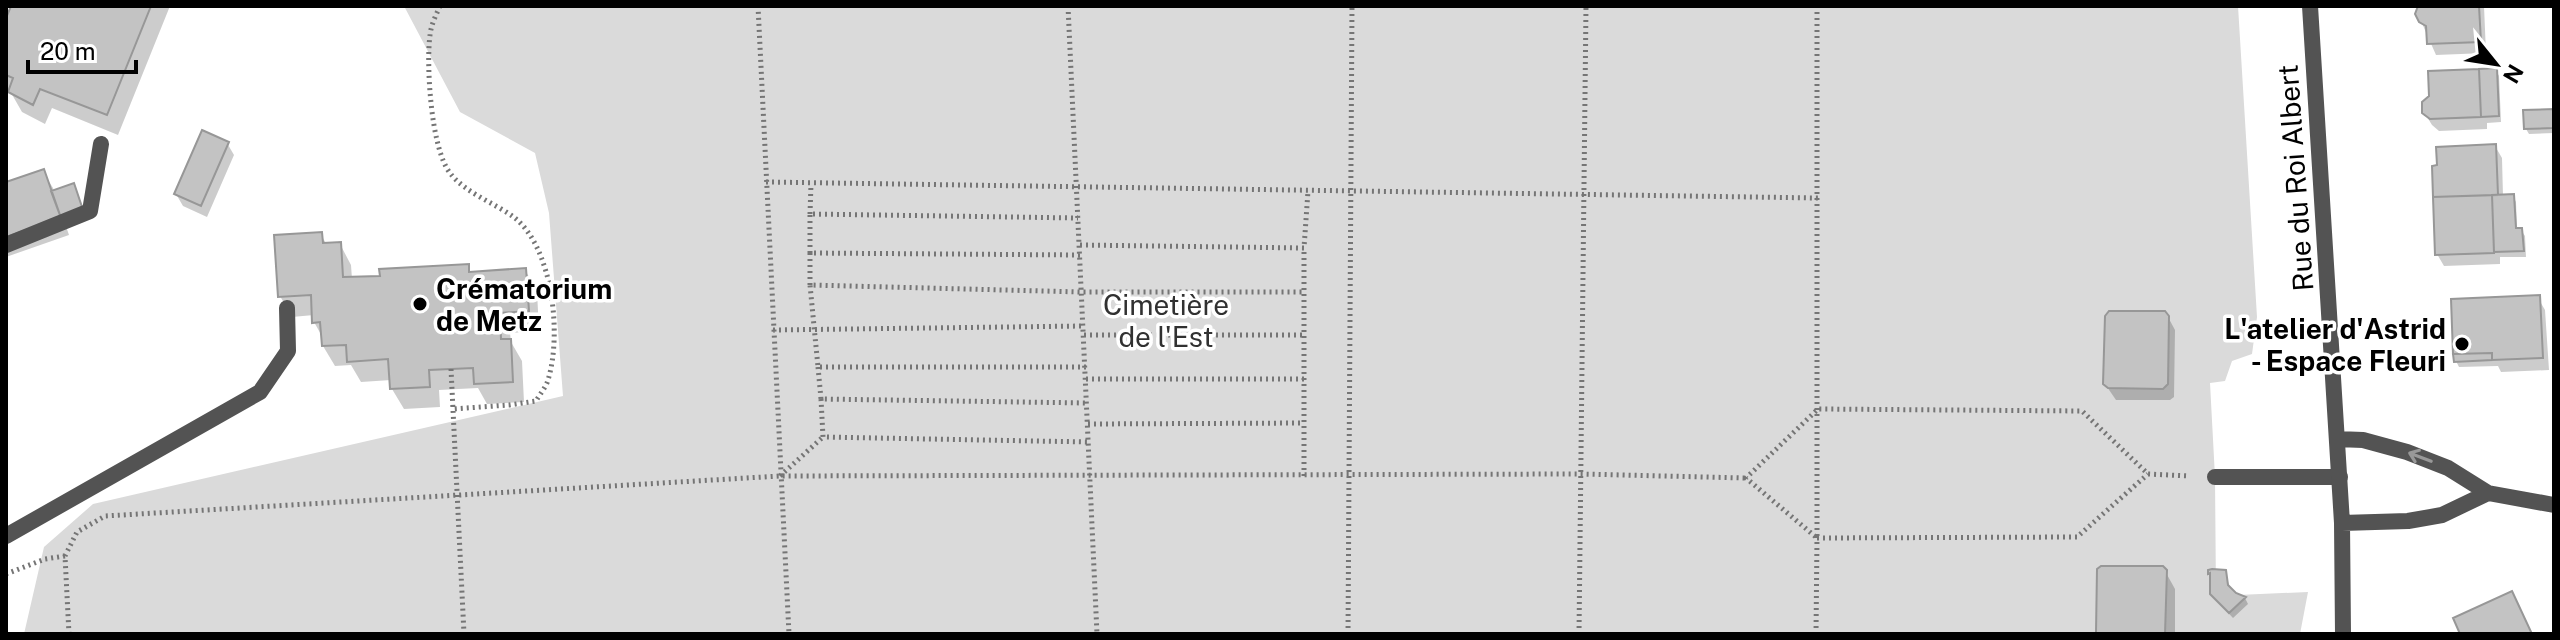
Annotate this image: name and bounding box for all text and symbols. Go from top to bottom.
scale bar [28,24,136,74]
north arrow [2456,24,2536,104]
text: 20 m [40,37,96,65]
text: N [2498,60,2529,88]
street label: Rue du Roi Albert [2271,64,2319,292]
place label: Crématorium de Metz [436,272,612,337]
park label: Cimetière de l'Est [1103,288,1229,353]
marker: Crématorium de Metz [411,295,429,313]
place label: L'atelier d'Astrid - Espace Fleuri [2224,312,2446,377]
marker: L'atelier d'Astrid - Espace Fleuri [2453,335,2471,353]
one-way arrow [2408,449,2433,463]

